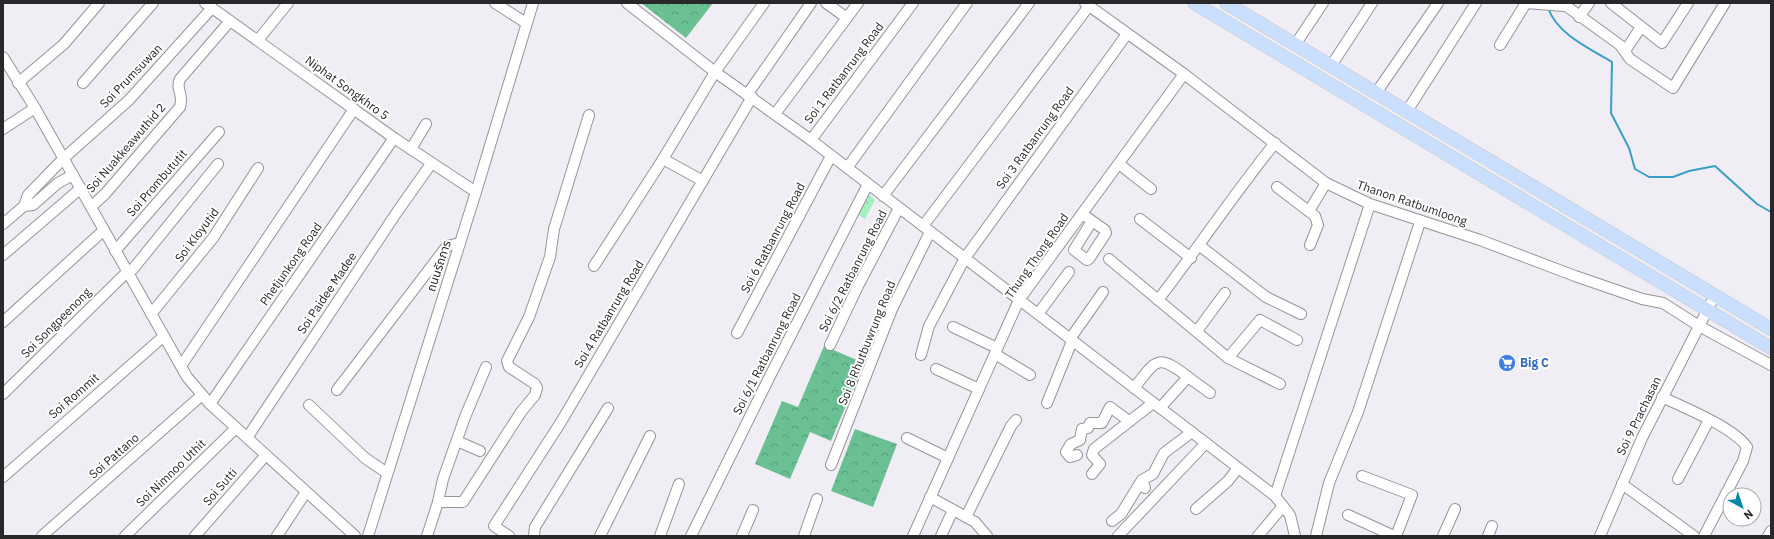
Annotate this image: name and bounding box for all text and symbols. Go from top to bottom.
street label: Soi 1 Ratbanrung Road [801,19,887,126]
street label: Soi Prumsuwan [96,40,165,111]
street label: Niphat Songkhro 5 [303,52,392,123]
street label: Soi 3 Ratbanrung Road [992,84,1077,192]
street label: Soi Nuakkeawuthid 2 [83,100,169,195]
street label: Soi Prombututit [123,146,190,219]
street label: Thanon Ratbumloong [1355,177,1470,229]
street label: Soi 6 Ratbanrung Road [737,180,808,295]
street label: Soi Kloyutid [171,205,222,265]
street label: Soi 6/2 Ratbanrung Road [815,207,890,334]
street label: Thung Thong Road [1002,210,1072,301]
street label: Phetjunkong Road [256,219,325,308]
street label: ถนนรัถการ [423,238,454,293]
street label: Soi Paidee Madee [294,249,360,336]
street label: Soi 4 Ratbanrung Road [571,257,647,370]
street label: Soi 8 Rhutbuwrung Road [835,278,898,407]
street label: Soi Songpeenong [17,284,94,361]
street label: Soi 6/1 Ratbanrung Road [729,290,804,417]
supermarket icon: Big C [1497,353,1517,373]
place label: Big C [1520,355,1549,370]
street label: Soi Rommit [45,370,102,422]
street label: Soi 9 Prachasan [1613,374,1664,458]
street label: Soi Pattano [86,430,142,481]
street label: Soi Nimnoo Uthit [133,436,209,510]
street label: Soi Sutti [199,465,240,508]
north arrow [1722,487,1762,527]
text: N [1741,507,1756,523]

